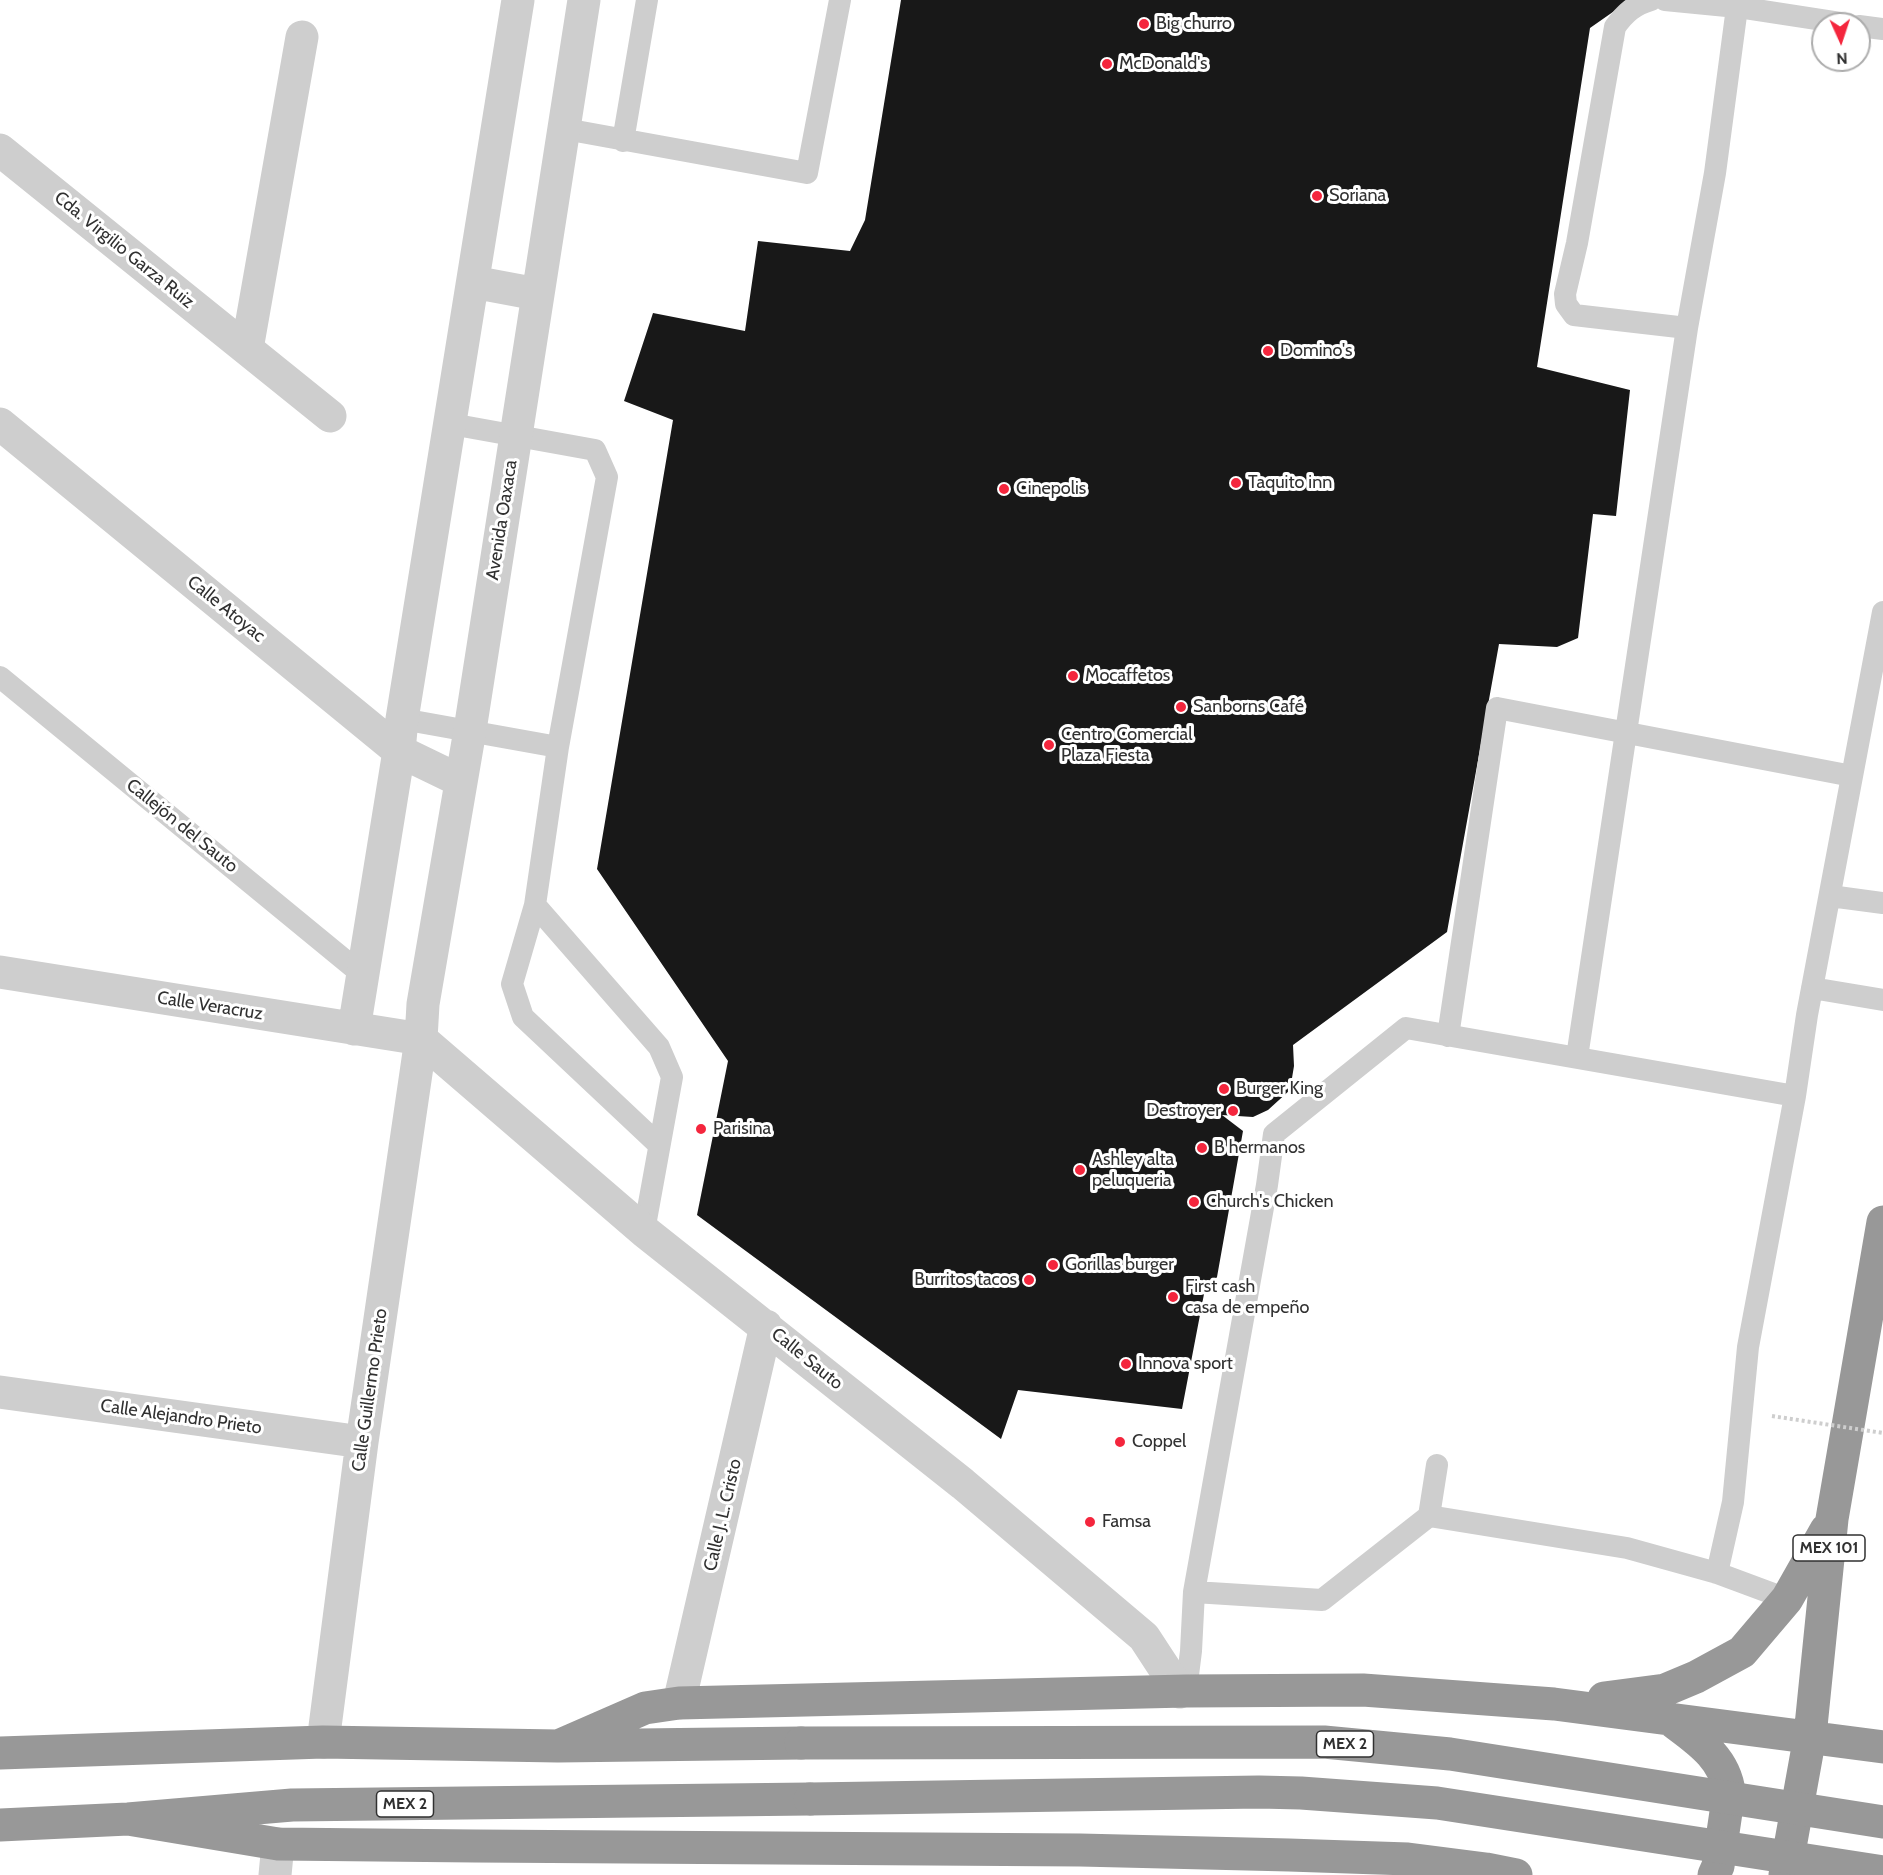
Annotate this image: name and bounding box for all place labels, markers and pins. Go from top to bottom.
place label: Big churro [1156,13,1232,35]
marker: Big churro [1137,17,1151,31]
place label: McDonald's [1119,53,1207,75]
marker: McDonald's [1100,57,1114,71]
place label: Soriana [1329,185,1386,207]
marker: Soriana [1310,189,1324,203]
place label: Domino's [1280,340,1352,362]
marker: Domino's [1261,344,1275,358]
place label: Taquito inn [1248,472,1332,494]
marker: Taquito inn [1229,476,1243,490]
place label: Cinepolis [1016,478,1086,500]
marker: Cinepolis [997,482,1011,496]
place label: Mocaffetos [1085,665,1170,687]
marker: Mocaffetos [1066,669,1080,683]
place label: Sanborns Café [1193,696,1304,718]
marker: Sanborns Café [1174,700,1188,714]
place label: Centro Comercial Plaza Fiesta [1061,724,1193,766]
marker: Centro Comercial Plaza Fiesta [1042,738,1056,752]
place label: Burger King [1236,1078,1323,1100]
marker: Burger King [1217,1082,1231,1096]
place label: Destroyer [1146,1100,1221,1122]
marker: Destroyer [1226,1104,1240,1118]
place label: Parisina [713,1118,771,1140]
marker: Parisina [694,1122,708,1136]
place label: B hermanos [1214,1137,1305,1159]
marker: B hermanos [1195,1141,1209,1155]
place label: Ashley alta peluqueria [1092,1149,1174,1192]
marker: Ashley alta peluqueria [1073,1163,1087,1177]
place label: Church's Chicken [1206,1191,1333,1213]
marker: Church's Chicken [1187,1195,1201,1209]
place label: Gorillas burger [1065,1254,1174,1276]
marker: Gorillas burger [1046,1258,1060,1272]
place label: Burritos tacos [914,1269,1017,1291]
marker: Burritos tacos [1022,1273,1036,1287]
place label: First cash casa de empeño [1185,1276,1309,1318]
marker: First cash casa de empeño [1166,1290,1180,1304]
place label: Innova sport [1138,1353,1233,1375]
marker: Innova sport [1119,1357,1133,1371]
place label: Coppel [1132,1431,1186,1453]
marker: Coppel [1113,1435,1127,1449]
place label: Famsa [1102,1511,1151,1533]
marker: Famsa [1083,1515,1097,1529]

